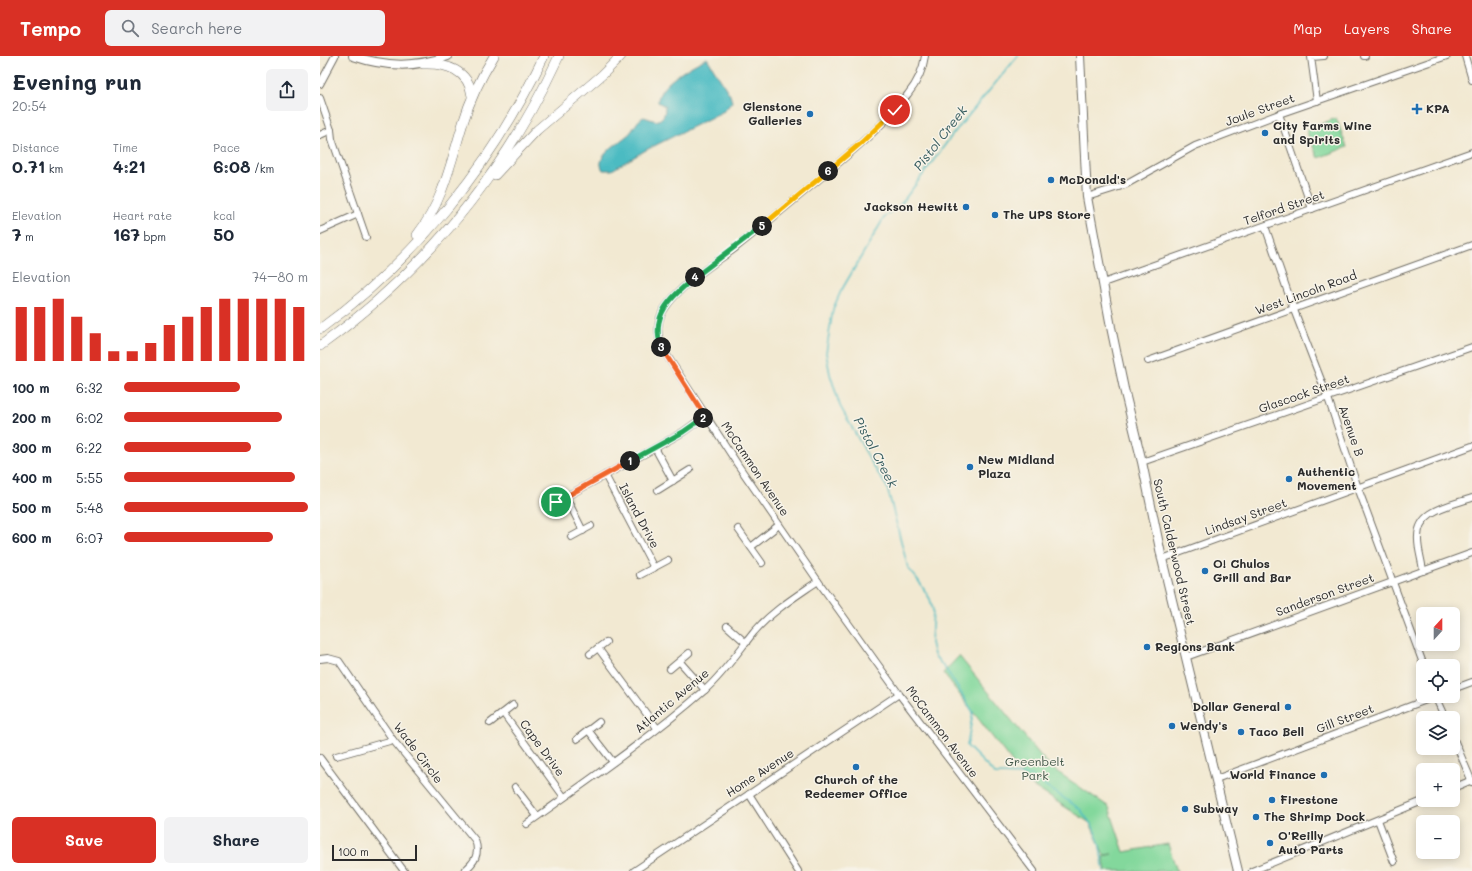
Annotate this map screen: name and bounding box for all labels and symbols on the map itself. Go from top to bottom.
street label: Joule Street [1223,89,1297,129]
pin [878,93,912,127]
place label: Glenstone Galleries [743,98,802,128]
place label: KPA [1426,100,1450,116]
water label: Pistol Creek [909,101,971,174]
marker: KPA [1411,103,1423,115]
marker: Glenstone Galleries [805,109,815,119]
place label: City Farms Wine and Spirits [1273,117,1372,147]
marker: City Farms Wine and Spirits [1260,128,1270,138]
pin: 6 [818,161,838,181]
place label: McDonald's [1059,171,1126,187]
marker: McDonald's [1046,175,1056,185]
street label: Telford Street [1241,186,1326,228]
place label: Jackson Hewitt [864,198,958,214]
marker: Jackson Hewitt [961,202,971,212]
place label: The UPS Store [1003,206,1091,222]
marker: The UPS Store [990,210,1000,220]
pin: 5 [752,216,772,236]
street label: West Lincoln Road [1253,266,1359,318]
pin: 4 [685,267,705,287]
pin: 3 [651,337,671,357]
street label: Glascock Street [1256,370,1351,416]
street label: Avenue B [1336,403,1368,458]
pin: 2 [693,408,713,428]
water label: Pistol Creek [851,413,903,491]
street label: McCammon Avenue [718,418,793,519]
pin: 1 [620,451,640,471]
place label: New Midland Plaza [978,451,1055,481]
marker: New Midland Plaza [965,462,975,472]
place label: Authentic Movement [1297,463,1357,493]
marker: Authentic Movement [1284,474,1294,484]
street label: South Calderwood Street [1150,477,1200,626]
street label: Island Drive [616,480,664,551]
pin [539,485,573,519]
street label: Lindsay Street [1203,494,1289,538]
place label: O! Chulos Grill and Bar [1213,555,1291,585]
marker: O! Chulos Grill and Bar [1200,566,1210,576]
street label: Sanderson Street [1273,569,1376,619]
north arrow [1416,607,1460,651]
place label: Regions Bank [1155,638,1235,654]
marker: Regions Bank [1142,642,1152,652]
street label: Atlantic Avenue [631,665,712,736]
street label: McCammon Avenue [903,682,983,781]
place label: Dollar General [1192,698,1280,714]
street label: Gill Street [1313,700,1376,736]
marker: Dollar General [1283,702,1293,712]
street label: Cape Drive [517,716,569,779]
place label: Wendy's [1180,717,1228,733]
street label: Wade Circle [391,719,447,786]
marker: Wendy's [1167,721,1177,731]
place label: Taco Bell [1249,723,1304,739]
marker: Taco Bell [1236,727,1246,737]
street label: Home Avenue [722,744,797,800]
park label: Greenbelt Park [1005,753,1065,783]
marker: Church of the Redeemer Office [851,762,861,772]
place label: World Finance [1230,766,1316,782]
marker: World Finance [1319,770,1329,780]
place label: Church of the Redeemer Office [804,771,908,801]
place label: Firestone [1280,791,1338,807]
marker: Firestone [1267,795,1277,805]
place label: Subway [1193,800,1239,816]
marker: Subway [1180,804,1190,814]
place label: The Shrimp Dock [1264,808,1365,824]
marker: The Shrimp Dock [1251,812,1261,822]
place label: O'Reilly Auto Parts [1278,827,1343,857]
marker: O'Reilly Auto Parts [1265,838,1275,848]
scale bar [332,843,417,862]

